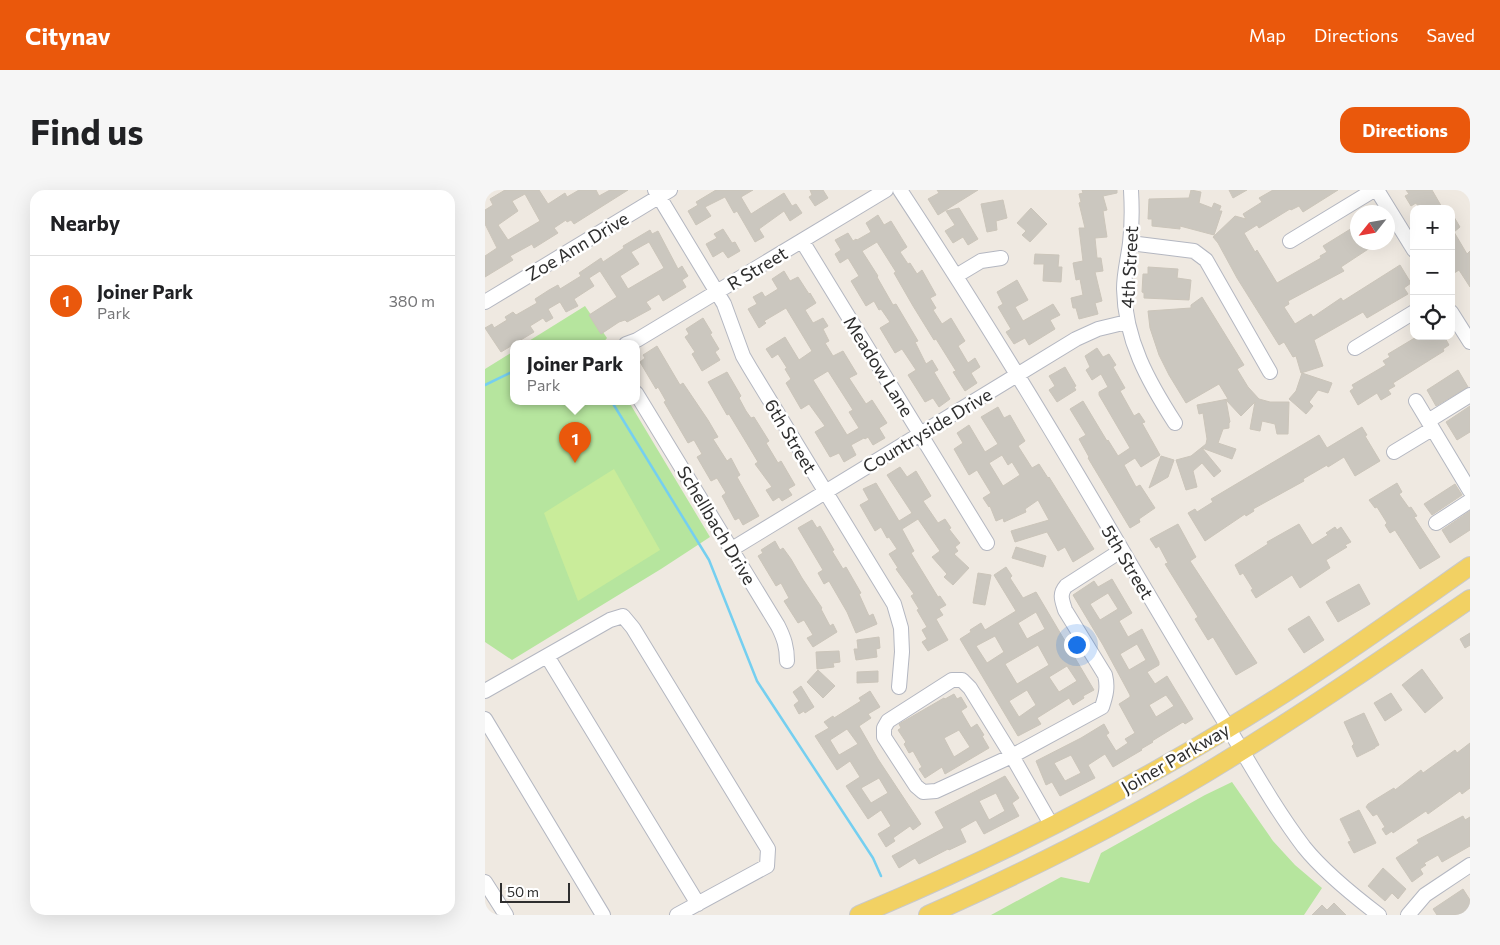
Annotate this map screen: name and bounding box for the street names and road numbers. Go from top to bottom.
street label: Zoe Ann Drive [522,207,632,285]
street label: 4th Street [1116,225,1142,309]
street label: R Street [723,241,791,295]
street label: Meadow Lane [839,312,919,420]
street label: Countryside Drive [858,383,996,477]
street label: 6th Street [760,395,822,477]
street label: Schellbach Drive [673,462,761,588]
street label: 5th Street [1097,521,1159,603]
street label: Joiner Parkway [1117,718,1233,798]

